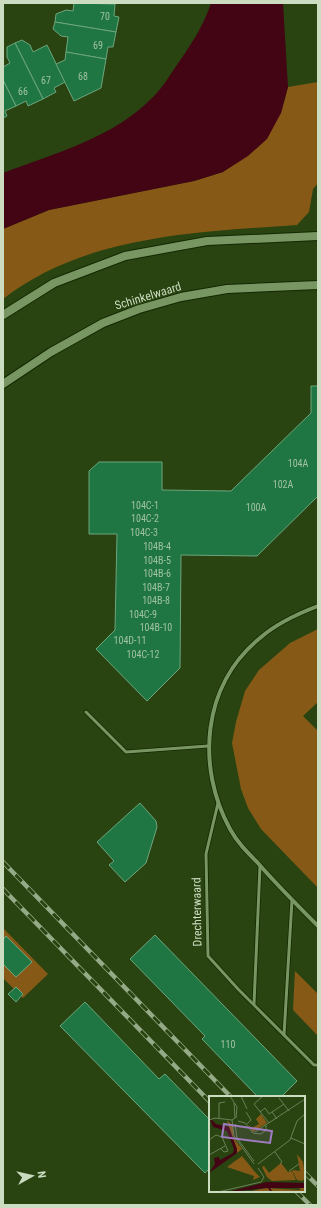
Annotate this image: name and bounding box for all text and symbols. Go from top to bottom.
house number: 70 [100,11,110,22]
house number: 69 [93,40,103,51]
house number: 68 [78,71,88,82]
house number: 67 [41,75,51,86]
house number: 66 [18,86,28,97]
street label: Schinkelwaard [113,279,183,313]
house number: 104A [288,458,309,469]
house number: 102A [273,479,294,490]
house number: 104C-1 [131,500,159,511]
house number: 100A [246,502,267,513]
house number: 104C-2 [131,513,159,524]
house number: 104C-3 [130,527,158,538]
house number: 104B-4 [143,541,171,552]
house number: 104B-5 [143,555,171,566]
house number: 104B-6 [143,568,171,579]
house number: 104B-7 [142,582,170,593]
house number: 104B-8 [142,595,170,606]
house number: 104C-9 [129,609,157,620]
house number: 104B-10 [140,622,172,633]
house number: 104D-11 [114,635,146,646]
house number: 104C-12 [127,649,159,660]
street label: Drechterwaard [189,877,205,947]
house number: 110 [221,1039,235,1050]
inset map [209,1096,305,1192]
north arrow [12,1156,52,1196]
text: N [35,1170,48,1179]

